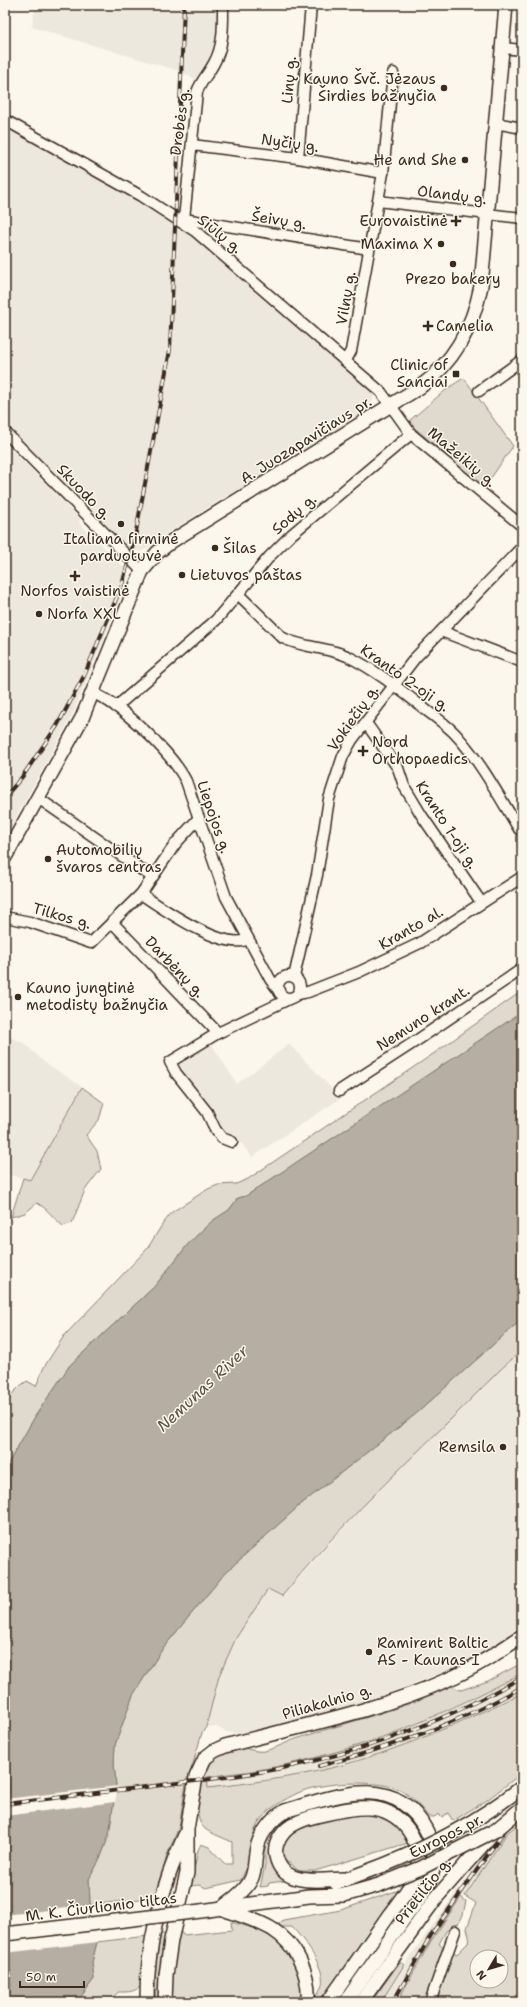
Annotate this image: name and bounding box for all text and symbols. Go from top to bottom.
street label: Linų g. [277,55,301,105]
place label: Kauno Švč. Jėzaus Širdies bažnyčia [303,68,437,106]
marker: Kauno Švč. Jėzaus Širdies bažnyčia [439,83,449,93]
street label: Drobės g. [165,87,195,157]
street label: Nyčių g. [260,129,320,157]
place label: He and She [374,150,457,170]
marker: He and She [460,155,470,165]
street label: Olandų g. [416,181,488,209]
street label: Šeivų g. [250,205,308,234]
street label: Siūlų g. [193,210,247,258]
place label: Eurovaistinė [359,211,448,231]
marker: Eurovaistinė [451,216,461,226]
place label: Maxima X [360,234,433,254]
marker: Maxima X [436,239,446,249]
marker: Prezo bakery [448,259,458,269]
street label: Vilnų g. [331,269,361,327]
place label: Prezo bakery [405,269,501,289]
place label: Camelia [436,316,494,336]
marker: Camelia [423,321,433,331]
place label: Clinic of Sanciai [390,355,449,392]
marker: Clinic of Sanciai [451,369,461,379]
street label: A. Juozapavičiaus pr. [236,391,376,489]
street label: Mažeikių g. [424,423,500,492]
street label: Skuodo g. [52,460,116,524]
street label: Sodų g. [267,489,321,539]
marker: Italiana firminė parduotuvė [116,519,126,529]
place label: Italiana firminė parduotuvė [63,529,179,566]
place label: Šilas [223,537,257,558]
marker: Šilas [210,543,220,553]
place label: Lietuvos paštas [190,565,302,585]
marker: Lietuvos paštas [177,570,187,580]
marker: Norfos vaistinė [70,571,80,581]
place label: Norfos vaistinė [20,581,130,601]
place label: Norfa XXL [47,604,121,624]
marker: Norfa XXL [34,609,44,619]
street label: Kranto 2-oji g. [356,640,454,716]
street label: Vokiečių g. [323,681,383,755]
place label: Nord Orthopaedics [372,732,468,769]
marker: Nord Orthopaedics [357,745,369,757]
street label: Kranto 1-oji g. [411,777,483,873]
street label: Liepojos g. [192,778,236,856]
place label: Automobilių švaros centras [56,840,162,877]
marker: Automobilių švaros centras [43,854,53,864]
street label: Tilkos g. [30,898,94,934]
street label: Kranto al. [375,901,447,955]
street label: Darbėnų g. [141,932,209,1002]
place label: Kauno jungtinė metodistų bažnyčia [26,978,168,1015]
street label: Nemuno krant. [373,980,474,1056]
marker: Kauno jungtinė metodistų bažnyčia [13,992,23,1002]
water label: Nemunas River [152,1340,253,1436]
place label: Remsila [439,1437,496,1457]
marker: Remsila [498,1442,508,1452]
place label: Ramirent Baltic AS - Kaunas I [377,1633,489,1670]
marker: Ramirent Baltic AS - Kaunas I [364,1647,374,1657]
street label: Piliakalnio g. [280,1680,374,1724]
street label: Europos pr. [406,1809,486,1863]
street label: Prietilčio g. [390,1853,456,1929]
street label: M. K. Čiurlionio tiltas [24,1887,178,1926]
north arrow [469,1949,509,1989]
scale bar [20,1963,84,1989]
text: N [473,1967,490,1983]
text: 50 m [26,1969,56,1985]

